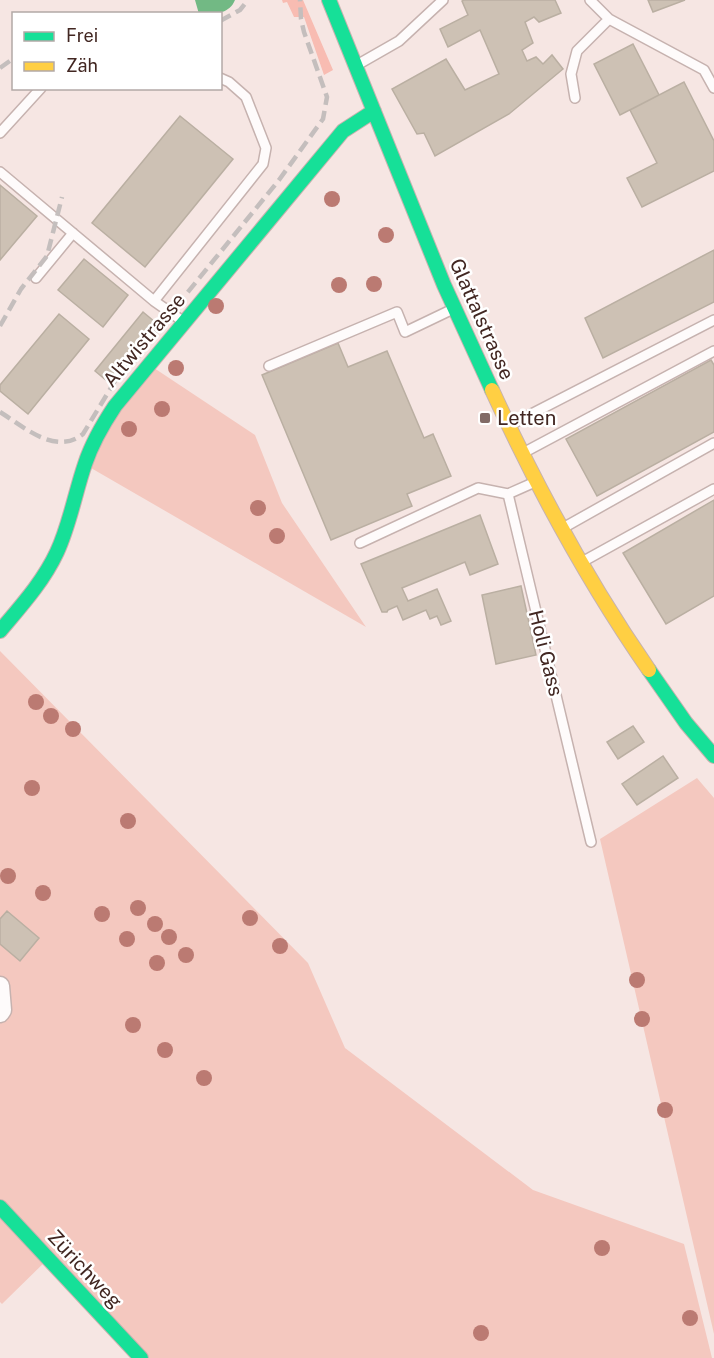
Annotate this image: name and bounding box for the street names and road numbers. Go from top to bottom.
street label: Glattalstrasse [445,255,519,383]
street label: Altwistrasse [98,288,190,392]
street label: Holi Gass [524,607,568,699]
street label: Zürichweg [43,1225,127,1313]

